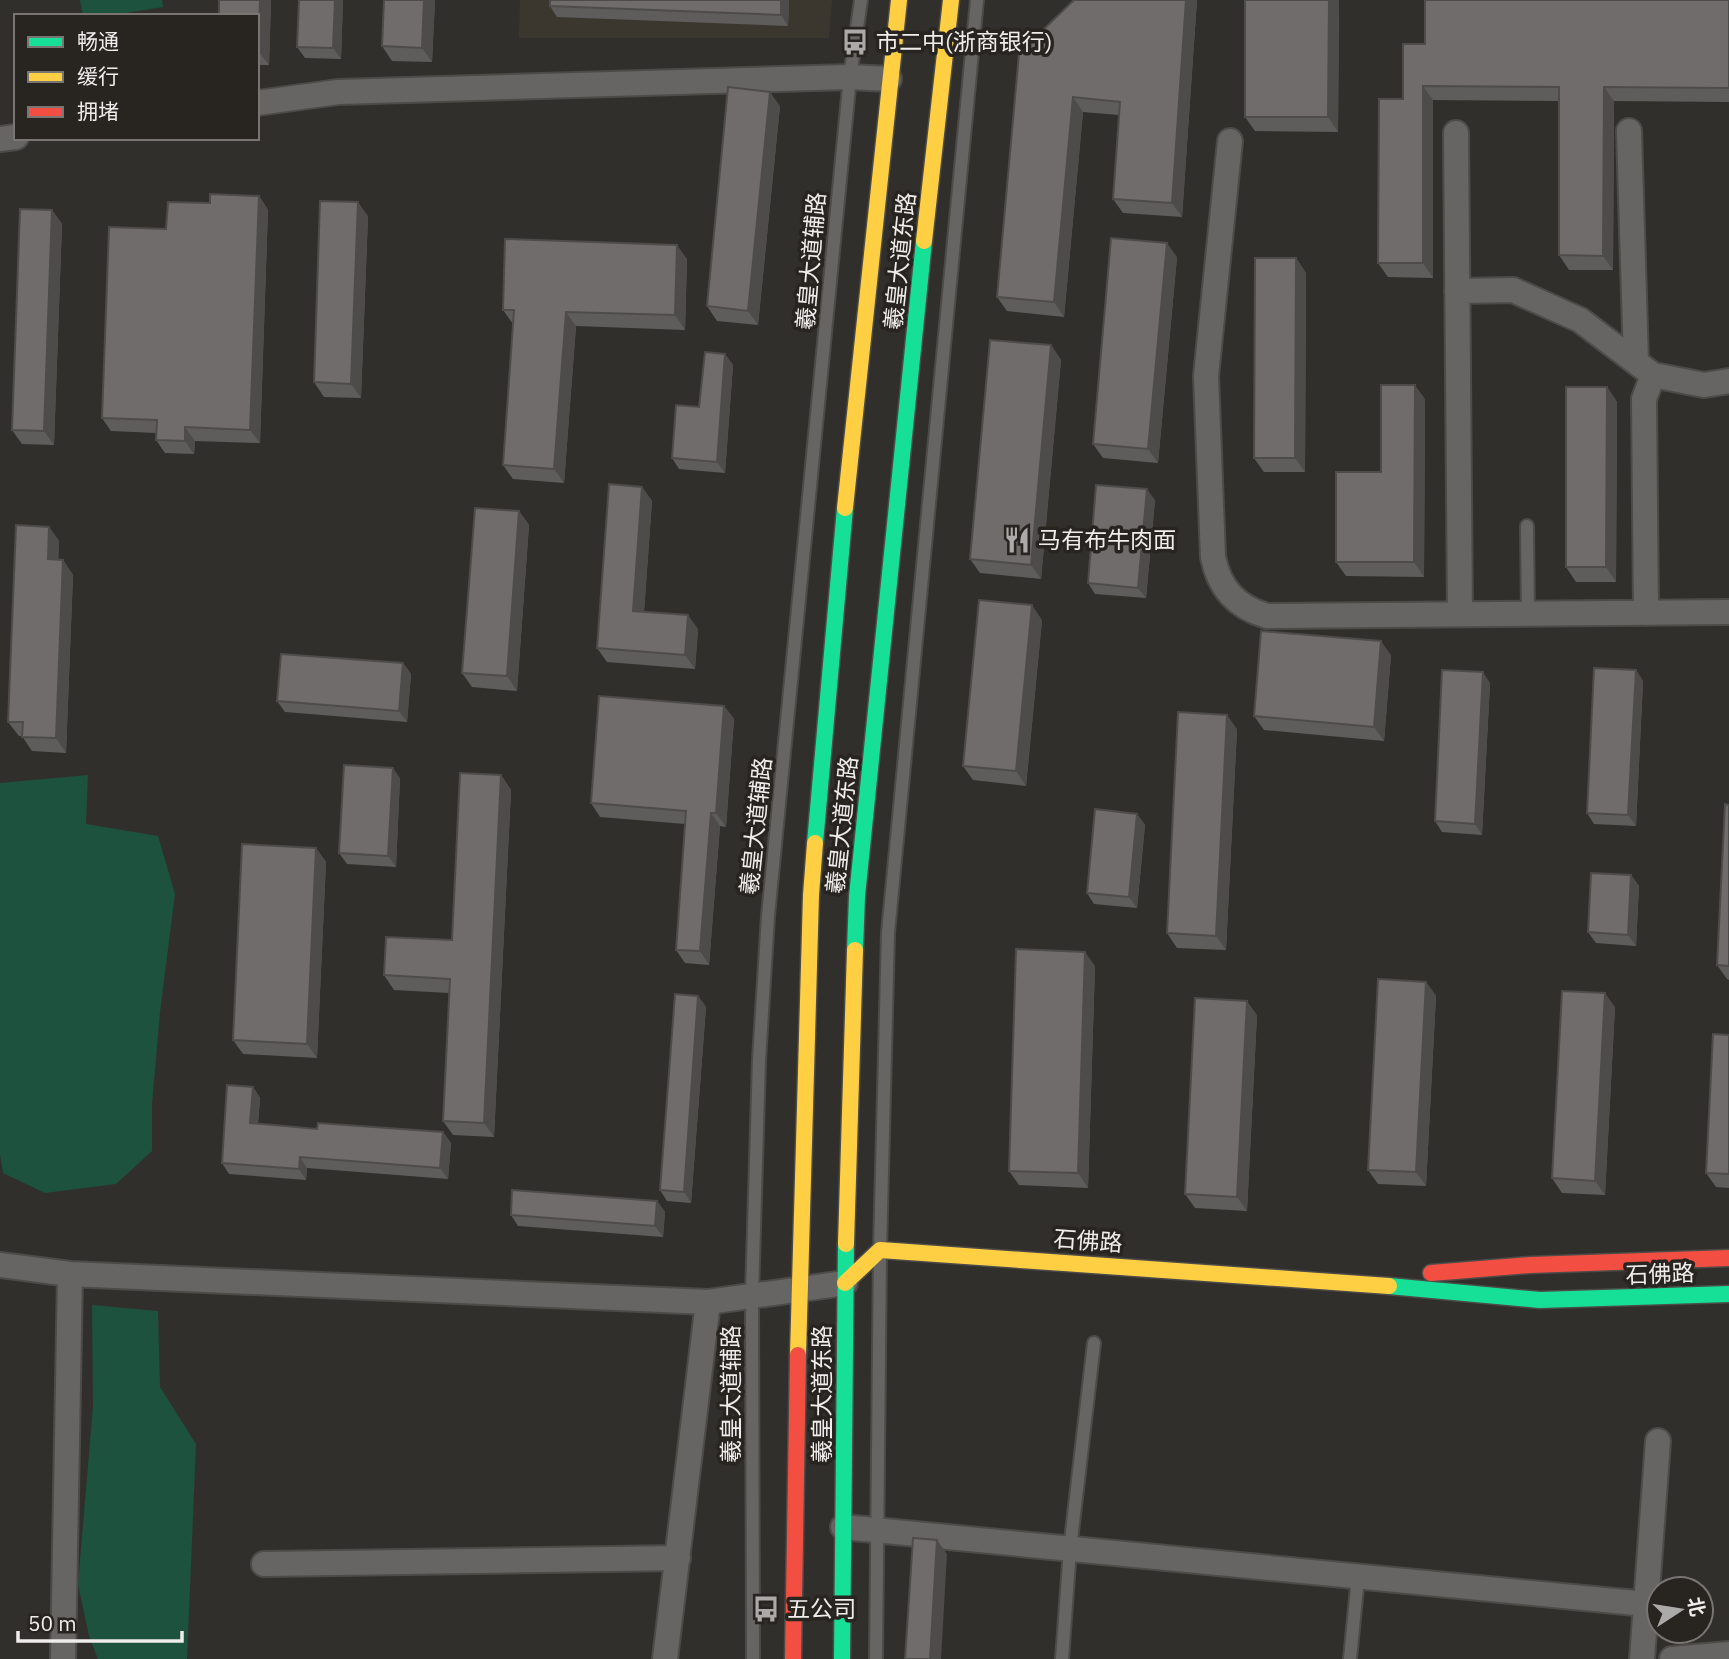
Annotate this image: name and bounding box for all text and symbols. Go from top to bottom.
legend [14,14,259,140]
place label: 市二中(浙商银行) [876,26,1052,56]
text: 畅通 [77,27,119,55]
bus stop icon: 市二中(浙商银行) [840,27,870,57]
text: 缓行 [77,62,119,90]
text: 拥堵 [77,97,119,125]
street label: 羲皇大道辅路 [789,191,831,331]
street label: 羲皇大道东路 [877,191,921,331]
place label: 马有布牛肉面 [1038,524,1176,554]
restaurant icon: 马有布牛肉面 [1002,525,1032,555]
street label: 羲皇大道东路 [819,755,863,895]
street label: 羲皇大道辅路 [733,756,777,896]
street label: 石佛路 [1053,1223,1124,1257]
street label: 石佛路 [1625,1257,1695,1289]
street label: 羲皇大道辅路 [715,1325,745,1463]
street label: 羲皇大道东路 [806,1325,836,1463]
north arrow [1645,1575,1715,1645]
place label: 五公司 [787,1593,856,1623]
bus stop icon: 五公司 [751,1594,781,1624]
text: 北 [1683,1595,1710,1618]
scale bar [18,1600,182,1644]
text: 50 m [28,1609,77,1637]

